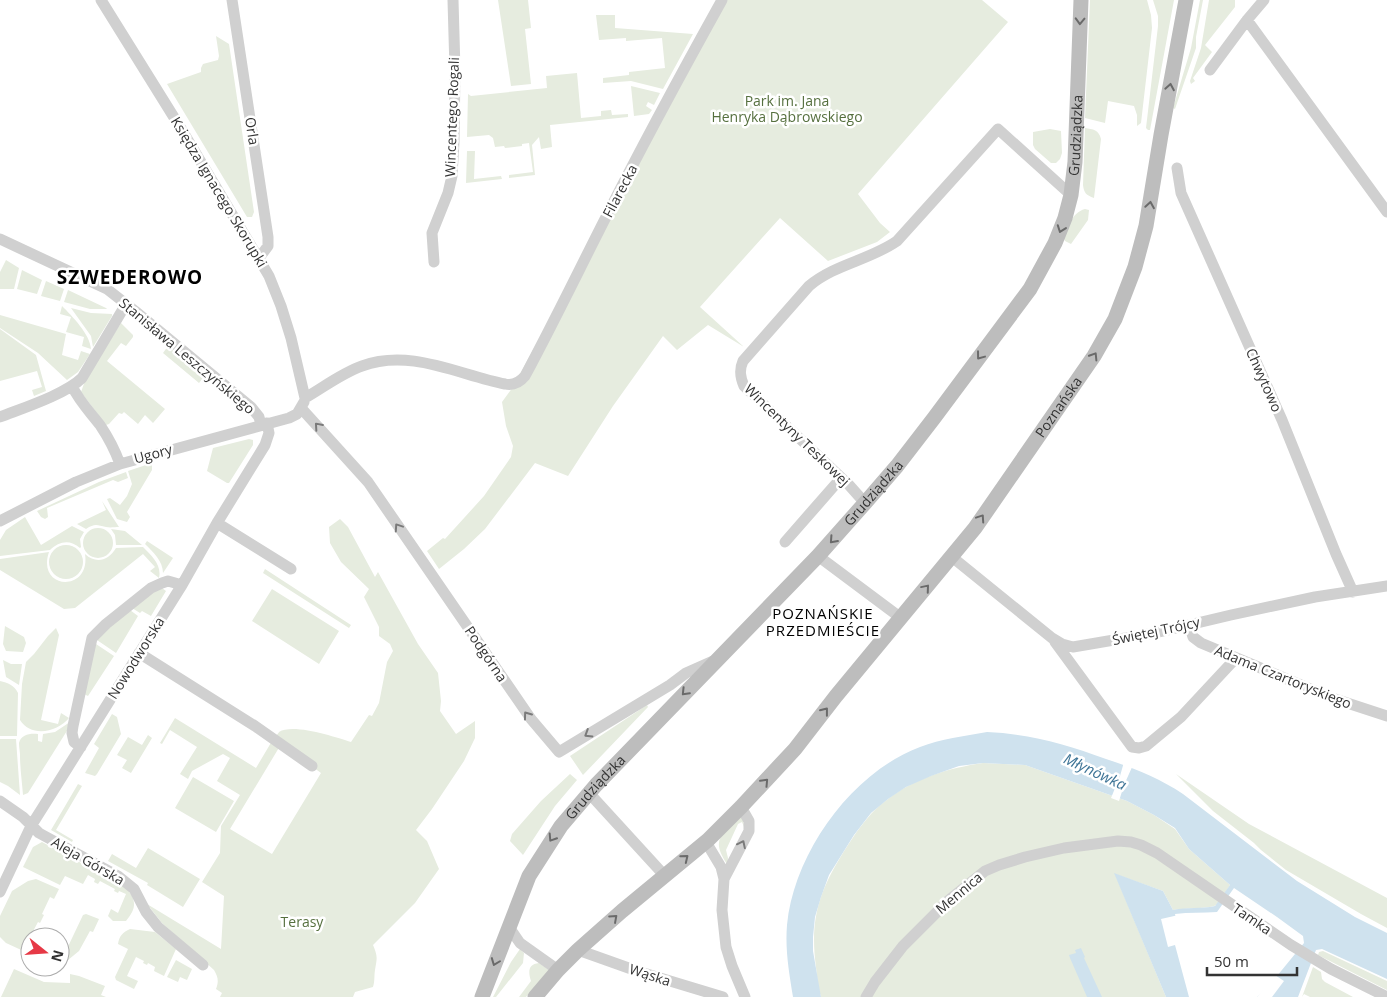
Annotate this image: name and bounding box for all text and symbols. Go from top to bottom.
one-way arrow [1075,18,1085,25]
street label: Wincentego Rogali [440,57,463,177]
one-way arrow [1164,83,1174,92]
park label: Park im. Jana Henryka Dąbrowskiego [711,91,863,126]
street label: Grudziądzka [1063,95,1086,177]
street label: Księdza Ignacego Skorupki [167,113,272,271]
street label: Orla [241,116,264,146]
street label: Filarecka [598,161,641,221]
one-way arrow [1144,200,1154,209]
one-way arrow [1057,224,1067,232]
district label: SZWEDEROWO [57,264,203,290]
street label: Stanisława Leszczyńskiego [116,293,259,418]
street label: Chwytowo [1242,345,1287,415]
one-way arrow [978,350,986,359]
one-way arrow [1088,352,1097,362]
street label: Poznańska [1030,373,1086,441]
street label: Wincentyny Teskowej [740,379,854,490]
one-way arrow [315,423,324,432]
street label: Ugory [132,439,175,468]
street label: Grudziądzka [839,456,907,530]
one-way arrow [975,515,985,524]
one-way arrow [395,523,405,532]
one-way arrow [830,534,839,543]
one-way arrow [921,584,930,593]
district label: POZNAŃSKIE PRZEDMIEŚCIE [766,603,880,640]
street label: Świętej Trójcy [1110,612,1202,649]
street label: Nowodworska [103,613,168,702]
street label: Podgórna [461,622,512,685]
street label: Adama Czartoryskiego [1212,640,1354,713]
one-way arrow [682,687,691,696]
one-way arrow [820,708,828,717]
one-way arrow [524,711,534,720]
one-way arrow [584,728,593,737]
water label: Młynówka [1061,748,1130,795]
street label: Grudziądzka [561,750,629,823]
one-way arrow [759,779,768,788]
street label: Aleja Górska [48,832,128,889]
one-way arrow [549,833,559,842]
one-way arrow [736,840,746,849]
one-way arrow [679,856,688,864]
street label: Mennica [931,867,986,918]
street label: Tamka [1229,899,1276,939]
park label: Terasy [281,912,324,931]
one-way arrow [608,915,617,924]
north arrow [20,927,70,977]
scale bar [1207,944,1297,976]
text: N [47,948,69,964]
text: 50 m [1214,951,1249,971]
one-way arrow [491,957,501,966]
street label: Wąska [627,959,673,990]

